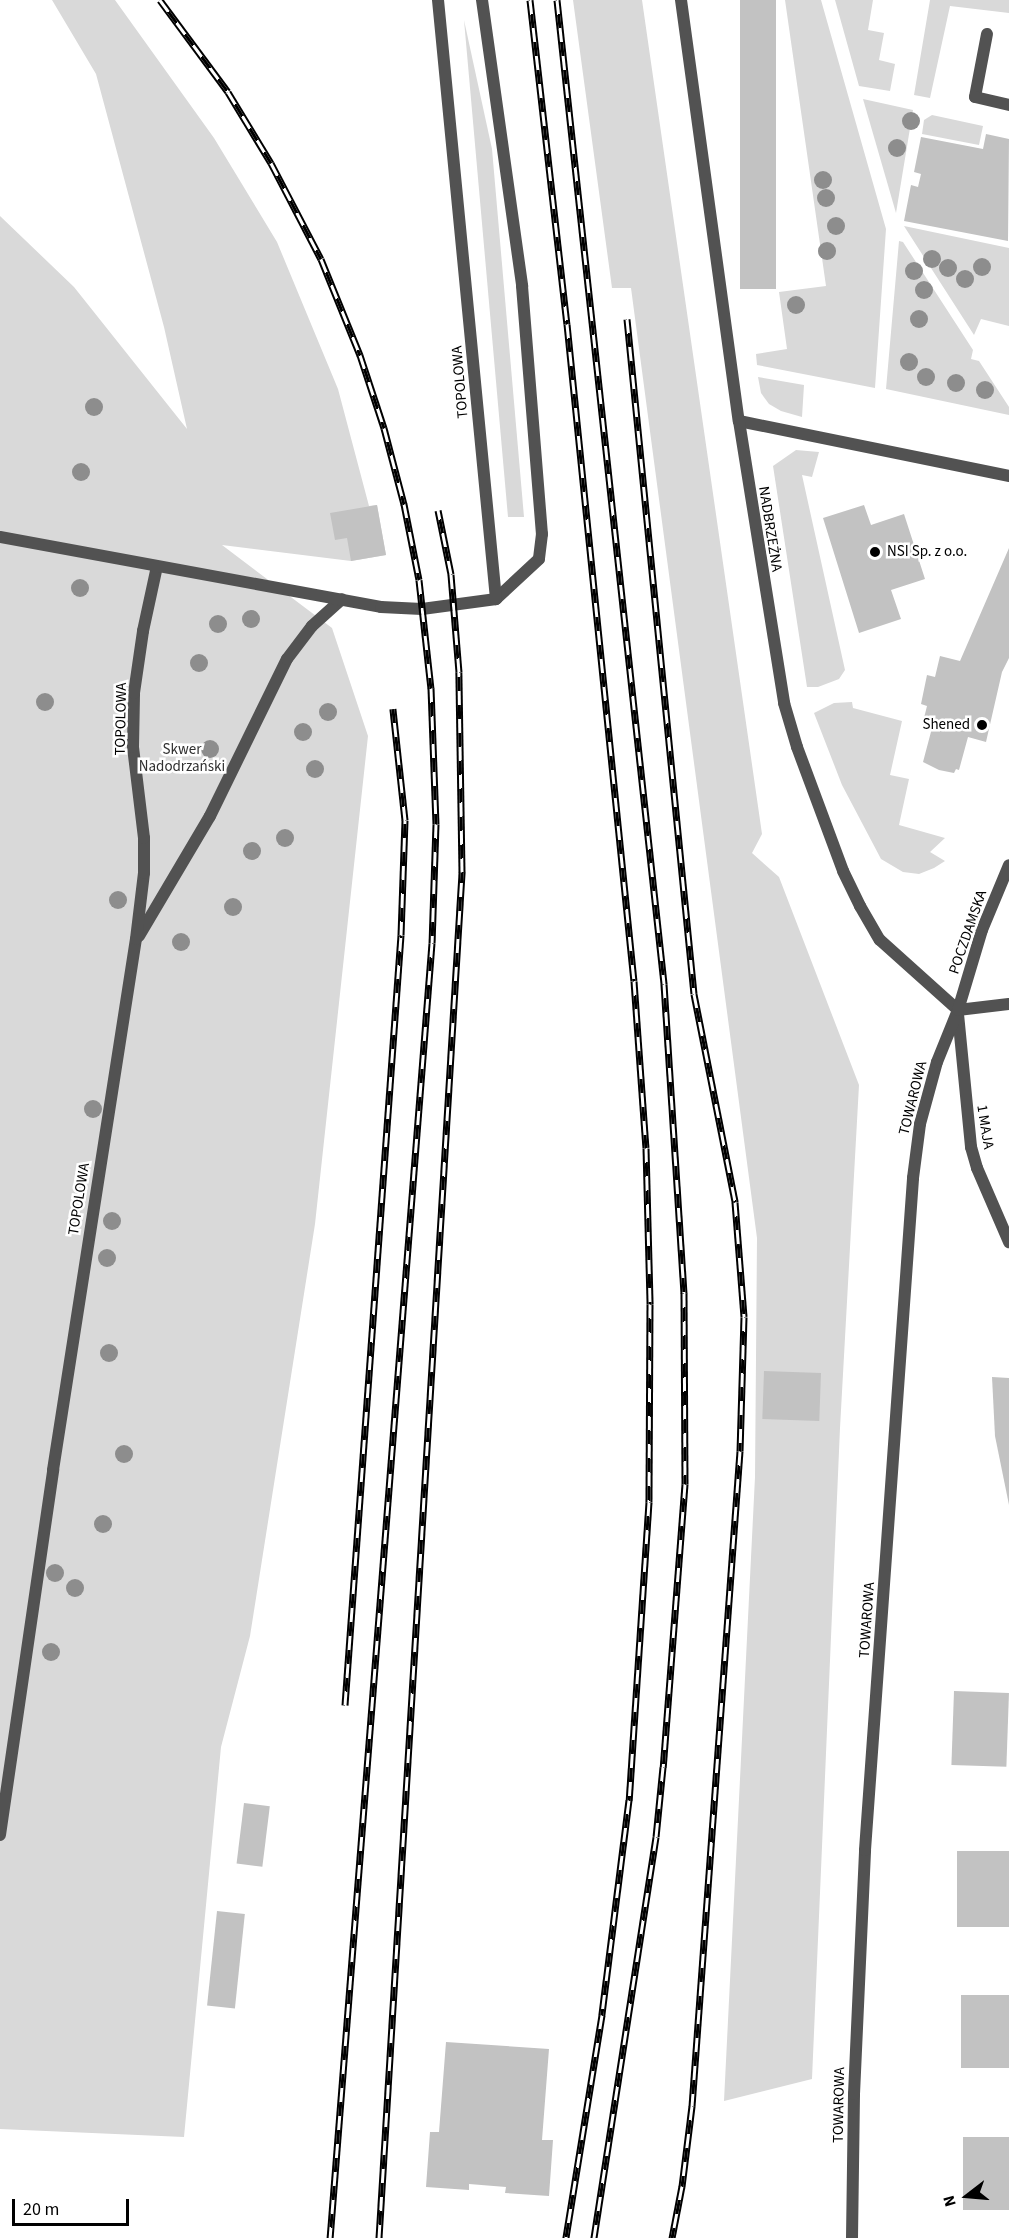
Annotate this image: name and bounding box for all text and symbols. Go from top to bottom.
street label: TOPOLOWA [448,345,472,419]
street label: NADBRZEŻNA [754,485,786,573]
place label: NSI Sp. z o.o. [887,543,967,561]
marker: NSI Sp. z o.o. [868,545,882,559]
street label: TOPOLOWA [111,682,131,756]
place label: Shened [922,716,970,734]
marker: Shened [975,718,989,732]
park label: Skwer Nadodrzański [139,740,225,775]
street label: POCZDAMSKA [945,888,991,976]
street label: TOWAROWA [895,1059,931,1137]
street label: 1 MAJA [973,1103,997,1151]
street label: TOPOLOWA [64,1162,94,1236]
street label: TOWAROWA [855,1582,879,1658]
street label: TOWAROWA [829,2067,849,2143]
north arrow [937,2166,997,2226]
scale bar [15,2187,132,2225]
text: N [938,2193,962,2209]
text: 20 m [23,2197,59,2222]

